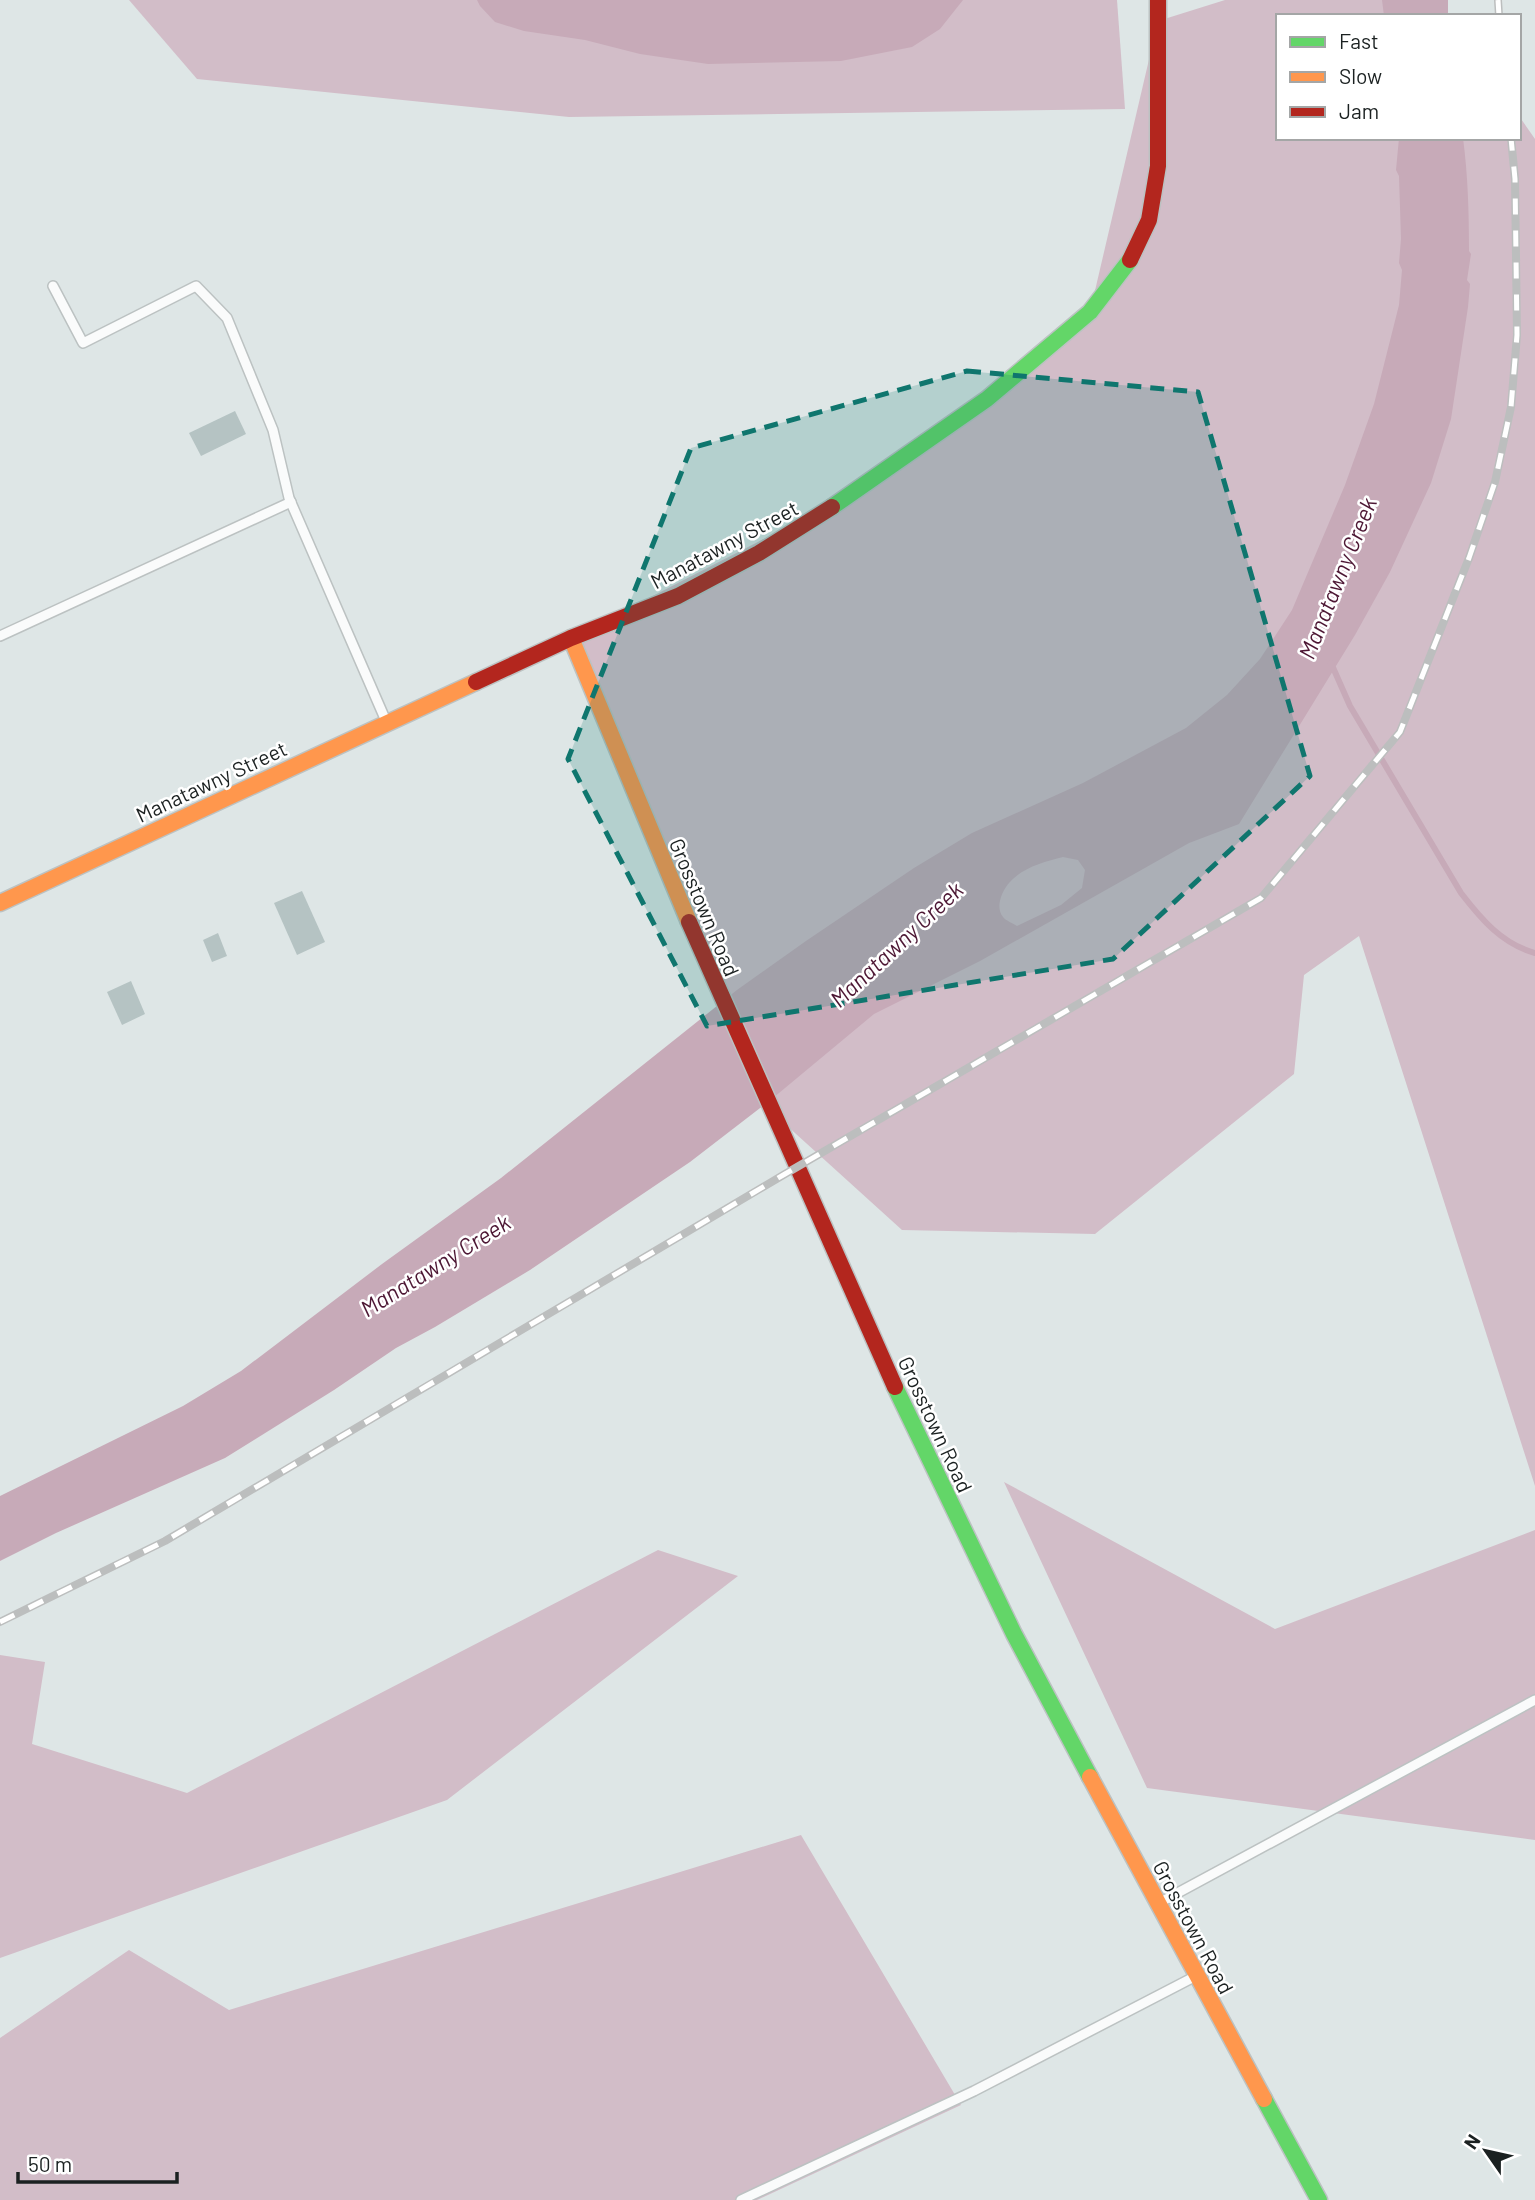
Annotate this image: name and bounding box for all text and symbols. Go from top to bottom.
legend [1276,14,1521,140]
text: Fast [1339,28,1379,53]
text: Slow [1339,63,1382,88]
text: Jam [1339,98,1379,123]
water label: Manatawny Creek [1292,493,1382,663]
street label: Manatawny Street [646,495,802,593]
street label: Manatawny Street [132,735,290,827]
street label: Grosstown Road [665,834,745,980]
water label: Manatawny Creek [824,875,968,1013]
water label: Manatawny Creek [355,1208,515,1322]
street label: Grosstown Road [894,1352,978,1496]
street label: Grosstown Road [1148,1856,1240,1998]
north arrow [1451,2116,1521,2186]
text: N [1458,2130,1485,2153]
scale bar [18,2140,177,2184]
text: 50 m [28,2151,72,2176]

